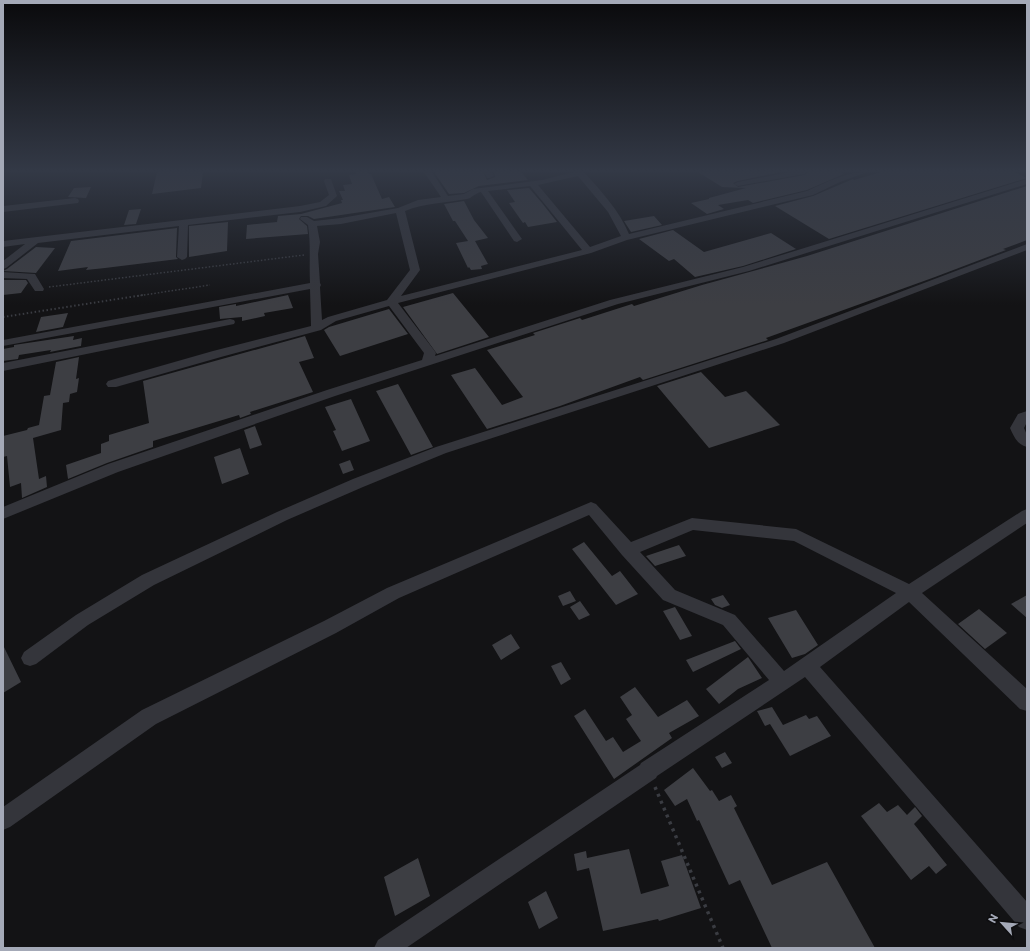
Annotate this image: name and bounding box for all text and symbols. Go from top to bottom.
north arrow [982,903,1022,943]
text: N [985,912,1000,925]

